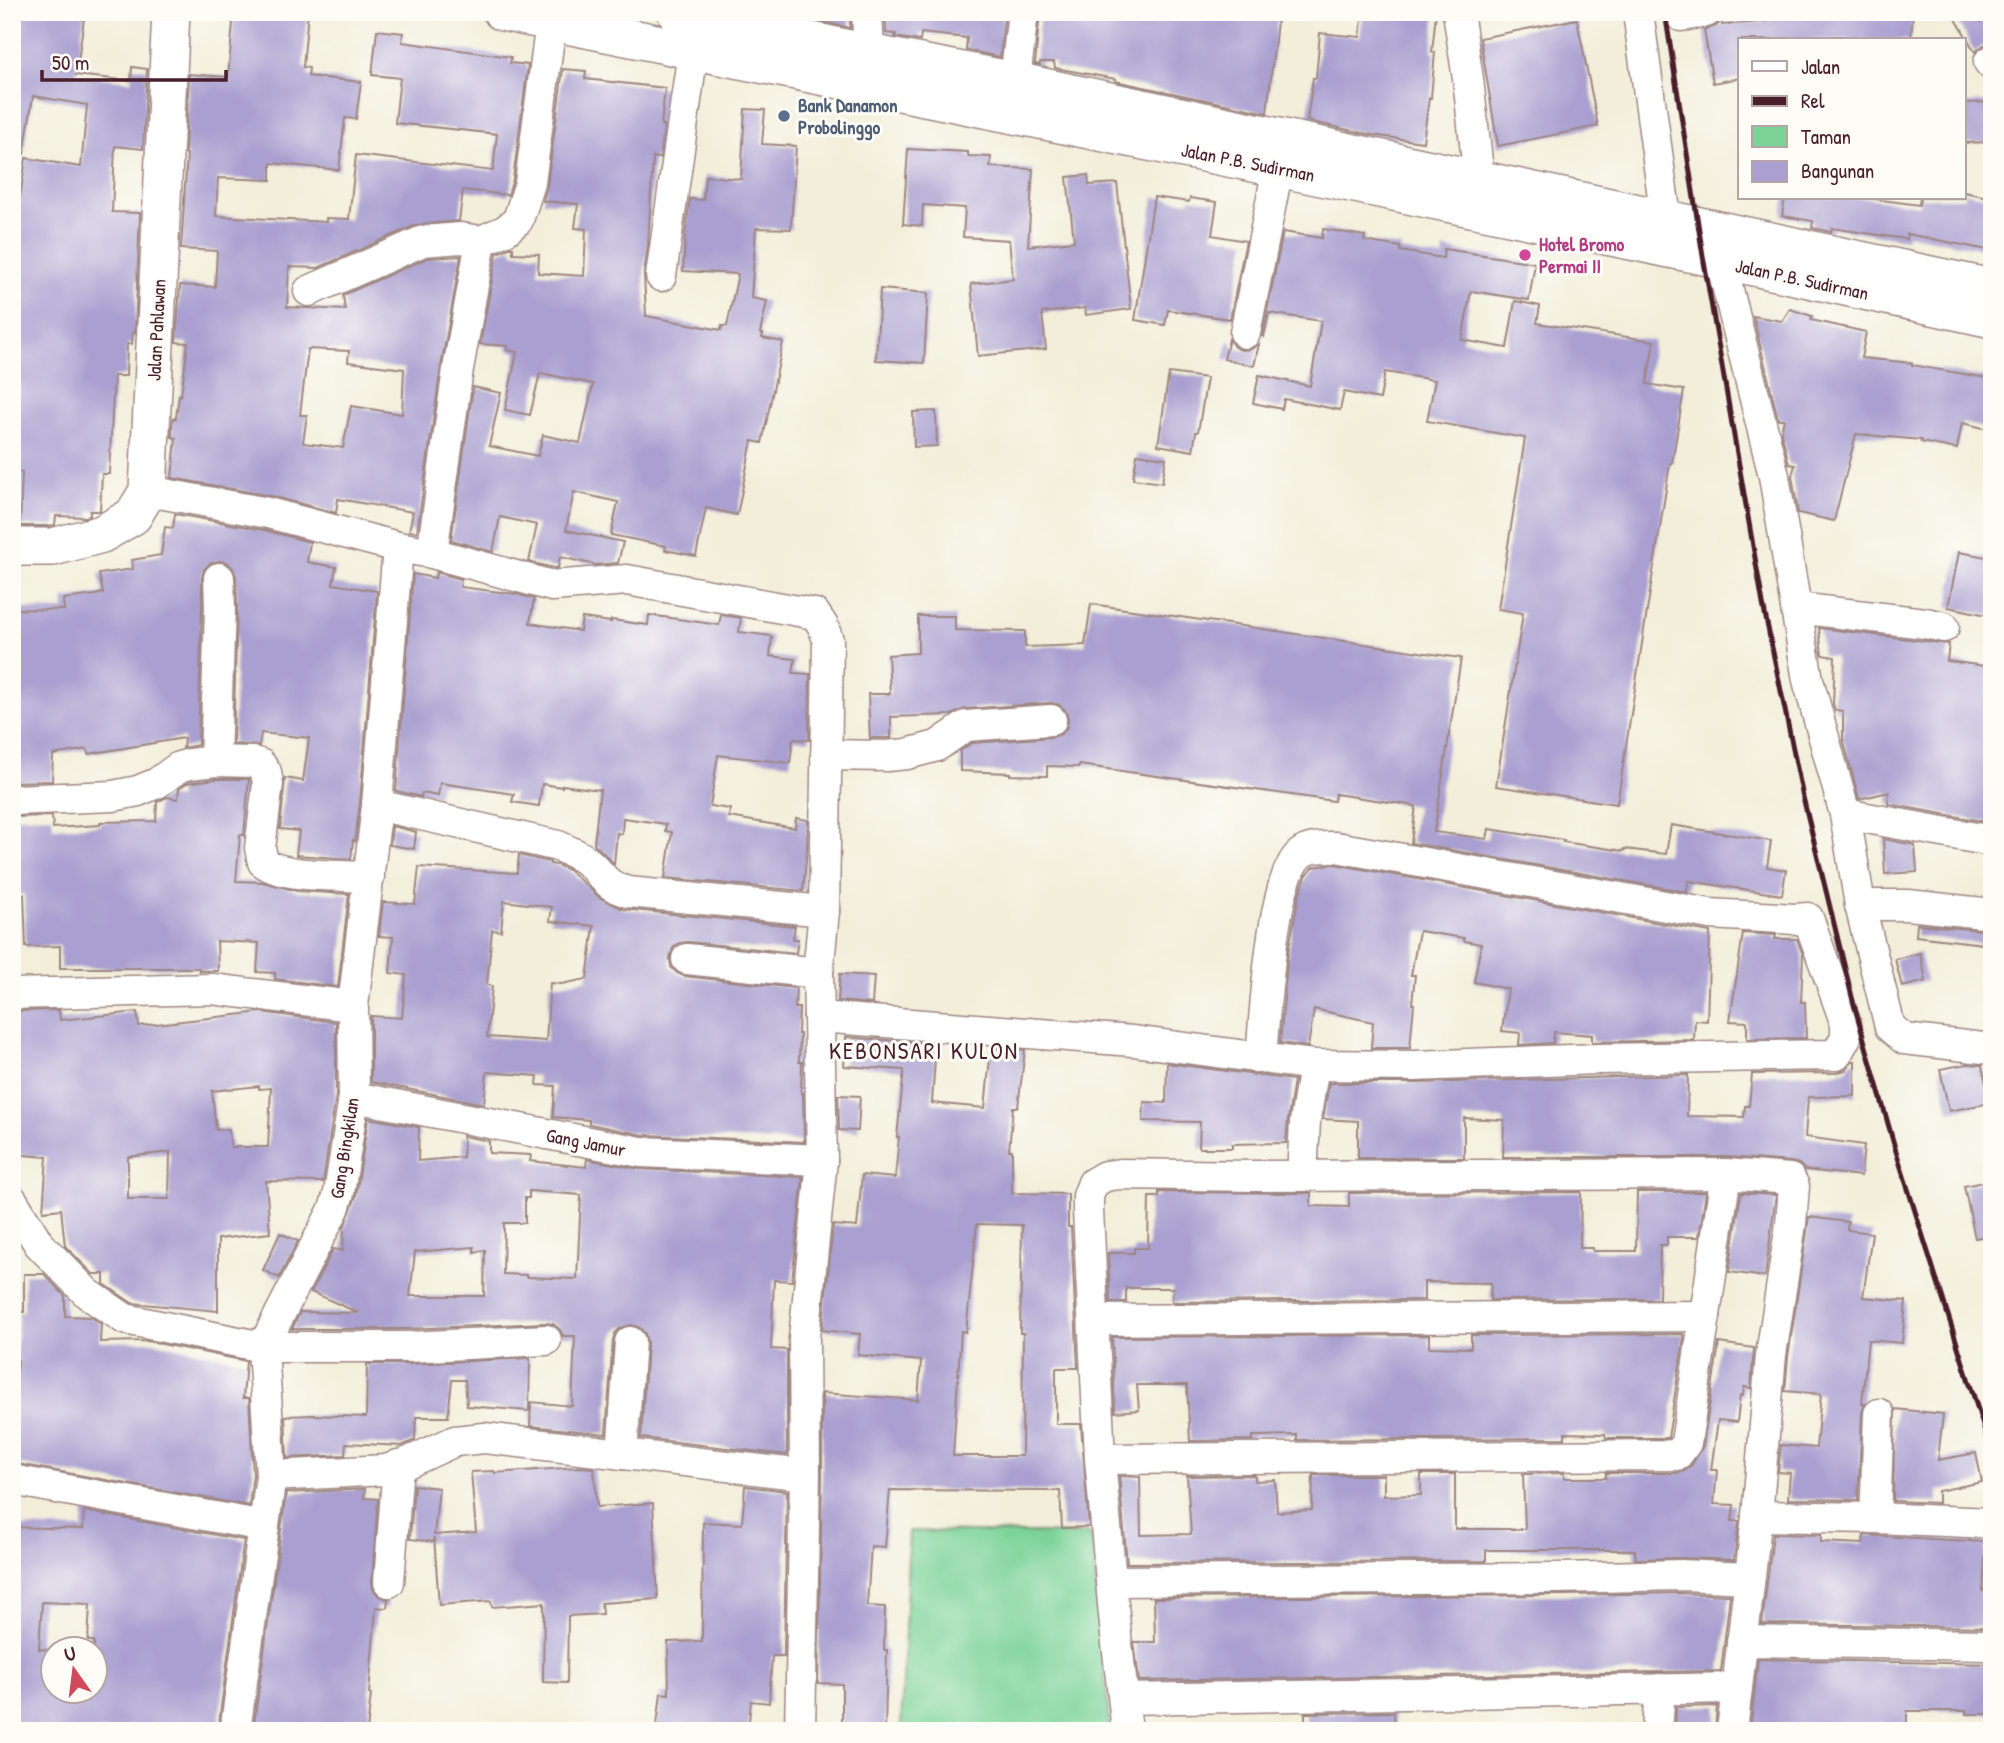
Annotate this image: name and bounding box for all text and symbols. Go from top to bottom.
scale bar [42,38,226,82]
legend [1738,38,1966,200]
text: 50 m [52,48,89,77]
text: Jalan [1801,52,1840,81]
text: Rel [1801,86,1825,115]
place label: Bank Danamon Probolinggo [798,92,898,141]
marker: Bank Danamon Probolinggo [776,108,792,124]
text: Taman [1801,122,1851,151]
street label: Jalan P.B. Sudirman [1179,136,1317,188]
text: Bangunan [1801,156,1874,185]
place label: Hotel Bromo Permai II [1539,231,1625,279]
marker: Hotel Bromo Permai II [1517,247,1533,263]
street label: Jalan P.B. Sudirman [1733,252,1871,306]
street label: Jalan Pahlawan [140,278,172,382]
district label: KEBONSARI KULON [829,1035,1019,1066]
street label: Gang Bingkilan [323,1096,365,1200]
street label: Gang Jamur [544,1122,629,1163]
north arrow [38,1634,108,1704]
text: U [62,1639,79,1667]

